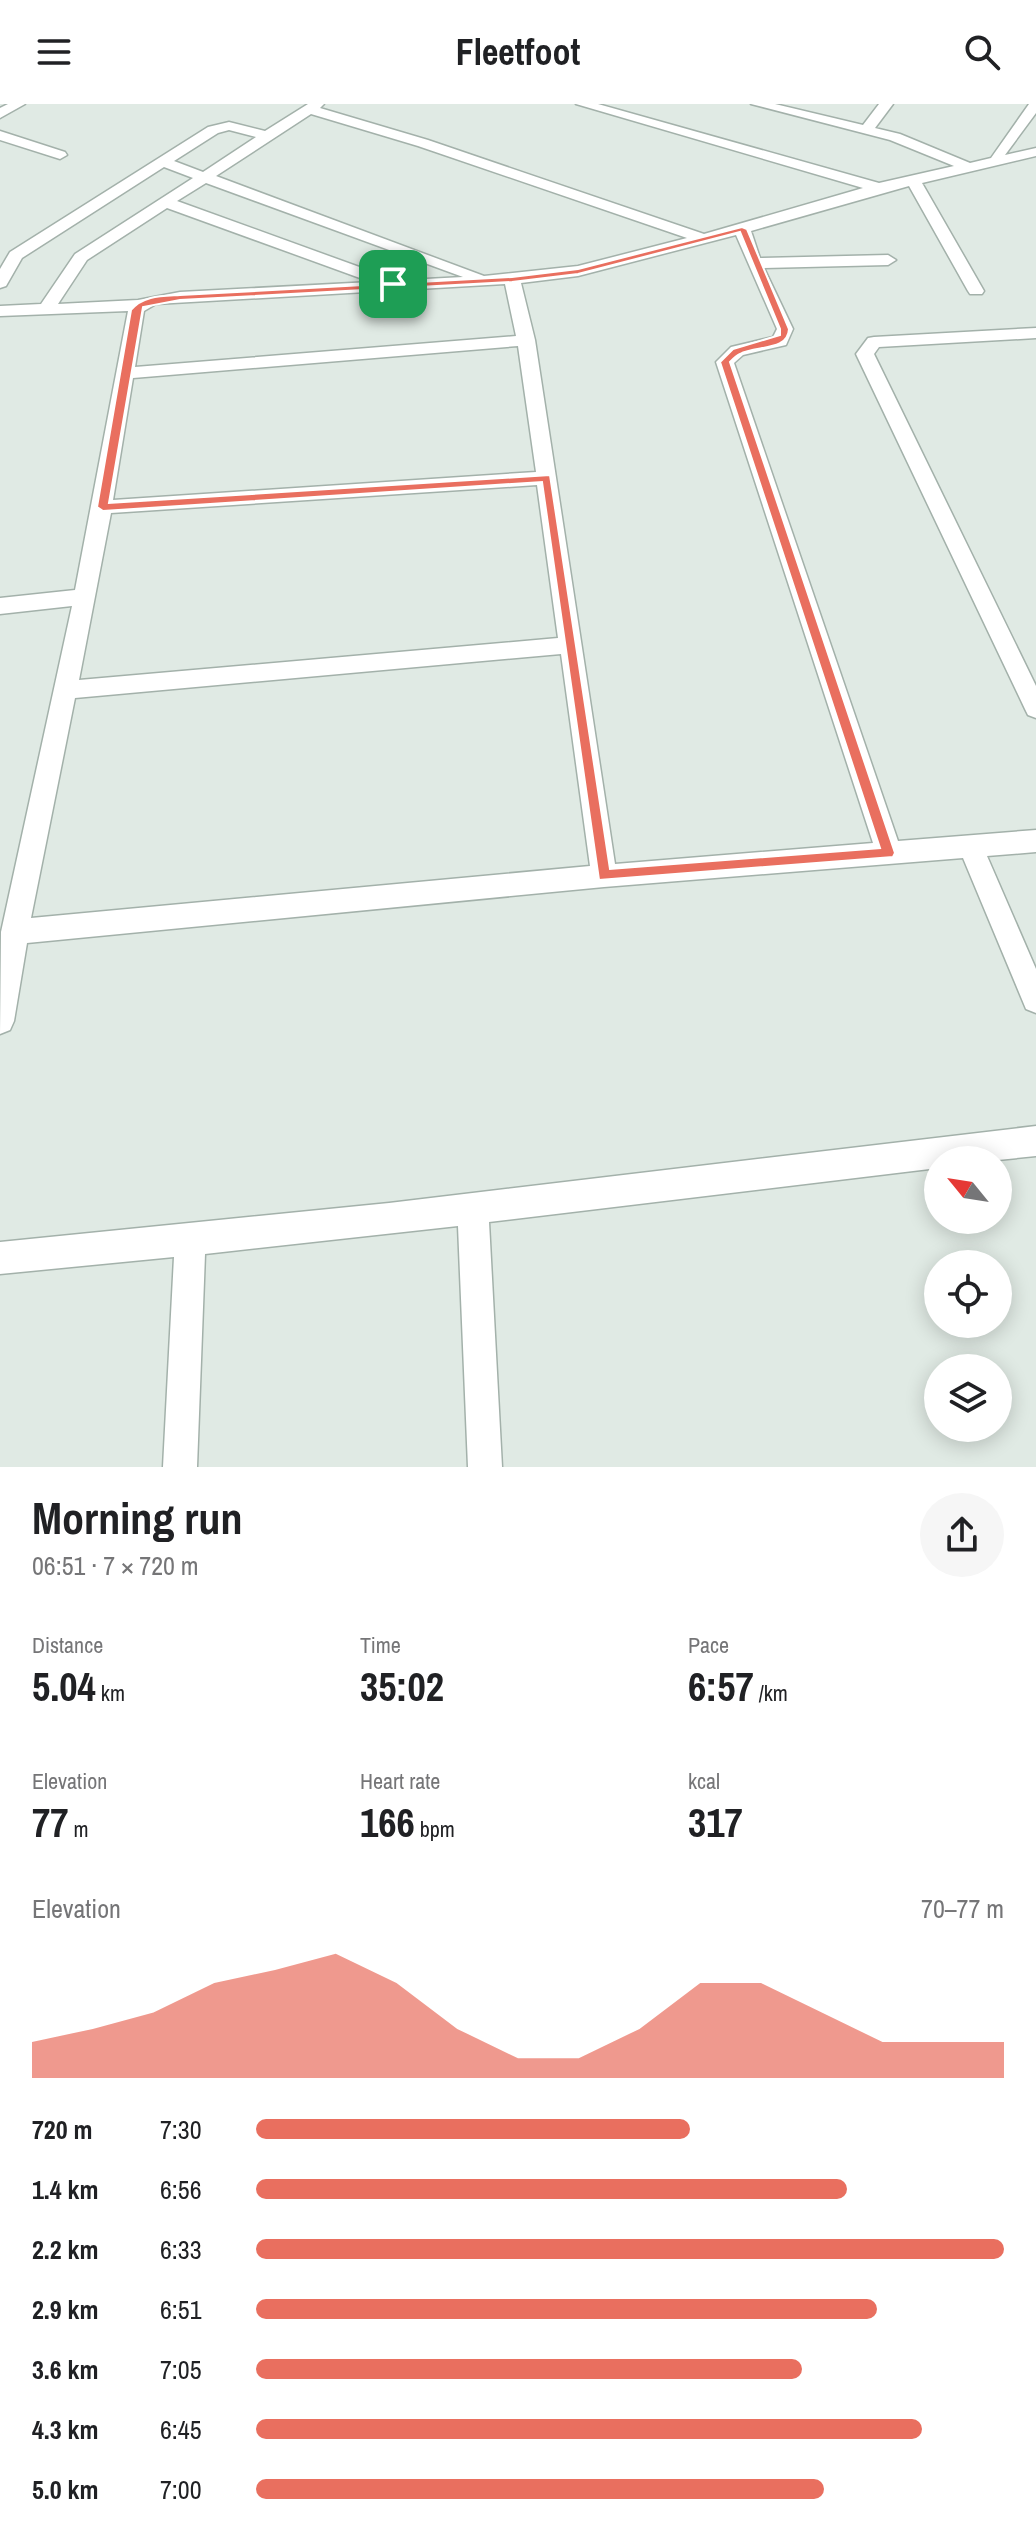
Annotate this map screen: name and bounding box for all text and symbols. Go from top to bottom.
text: Fleetfoot [456,28,580,76]
icon: menu [32,30,76,74]
icon: search [960,30,1004,74]
pin [359,250,427,318]
icon: arrive [371,262,415,306]
north arrow [924,1146,1012,1234]
map controls [924,1146,1012,1442]
button: locate [924,1250,1012,1338]
button: layers [924,1354,1012,1442]
text: Morning run [32,1488,242,1548]
button: share [920,1493,1004,1577]
text: 06:51 · 7 × 720 m [32,1548,199,1583]
text: Distance [32,1630,103,1660]
text: Time [360,1630,401,1660]
text: Pace [688,1630,729,1660]
text: 5.04 [32,1660,96,1713]
text: 35:02 [360,1660,444,1713]
text: 6:57 [688,1660,754,1713]
text: km [96,1678,125,1708]
text: /km [754,1678,788,1708]
text: Elevation [32,1766,107,1796]
text: Heart rate [360,1766,440,1796]
text: kcal [688,1766,720,1796]
text: 77 [32,1796,68,1849]
text: 166 [360,1796,415,1849]
text: 317 [688,1796,743,1849]
text: m [68,1814,89,1844]
text: bpm [415,1814,455,1844]
text: Elevation [32,1891,121,1926]
text: 70–77 m [921,1891,1004,1926]
text: 720 m [32,2112,92,2147]
text: 7:30 [160,2112,202,2147]
text: 1.4 km [32,2172,98,2207]
text: 6:56 [160,2172,202,2207]
text: 2.2 km [32,2232,98,2267]
text: 6:33 [160,2232,202,2267]
text: 2.9 km [32,2292,98,2327]
text: 6:51 [160,2292,202,2327]
text: 3.6 km [32,2352,98,2387]
text: 7:05 [160,2352,202,2387]
text: 4.3 km [32,2412,98,2447]
text: 6:45 [160,2412,202,2447]
text: 5.0 km [32,2472,98,2507]
text: 7:00 [160,2472,202,2507]

